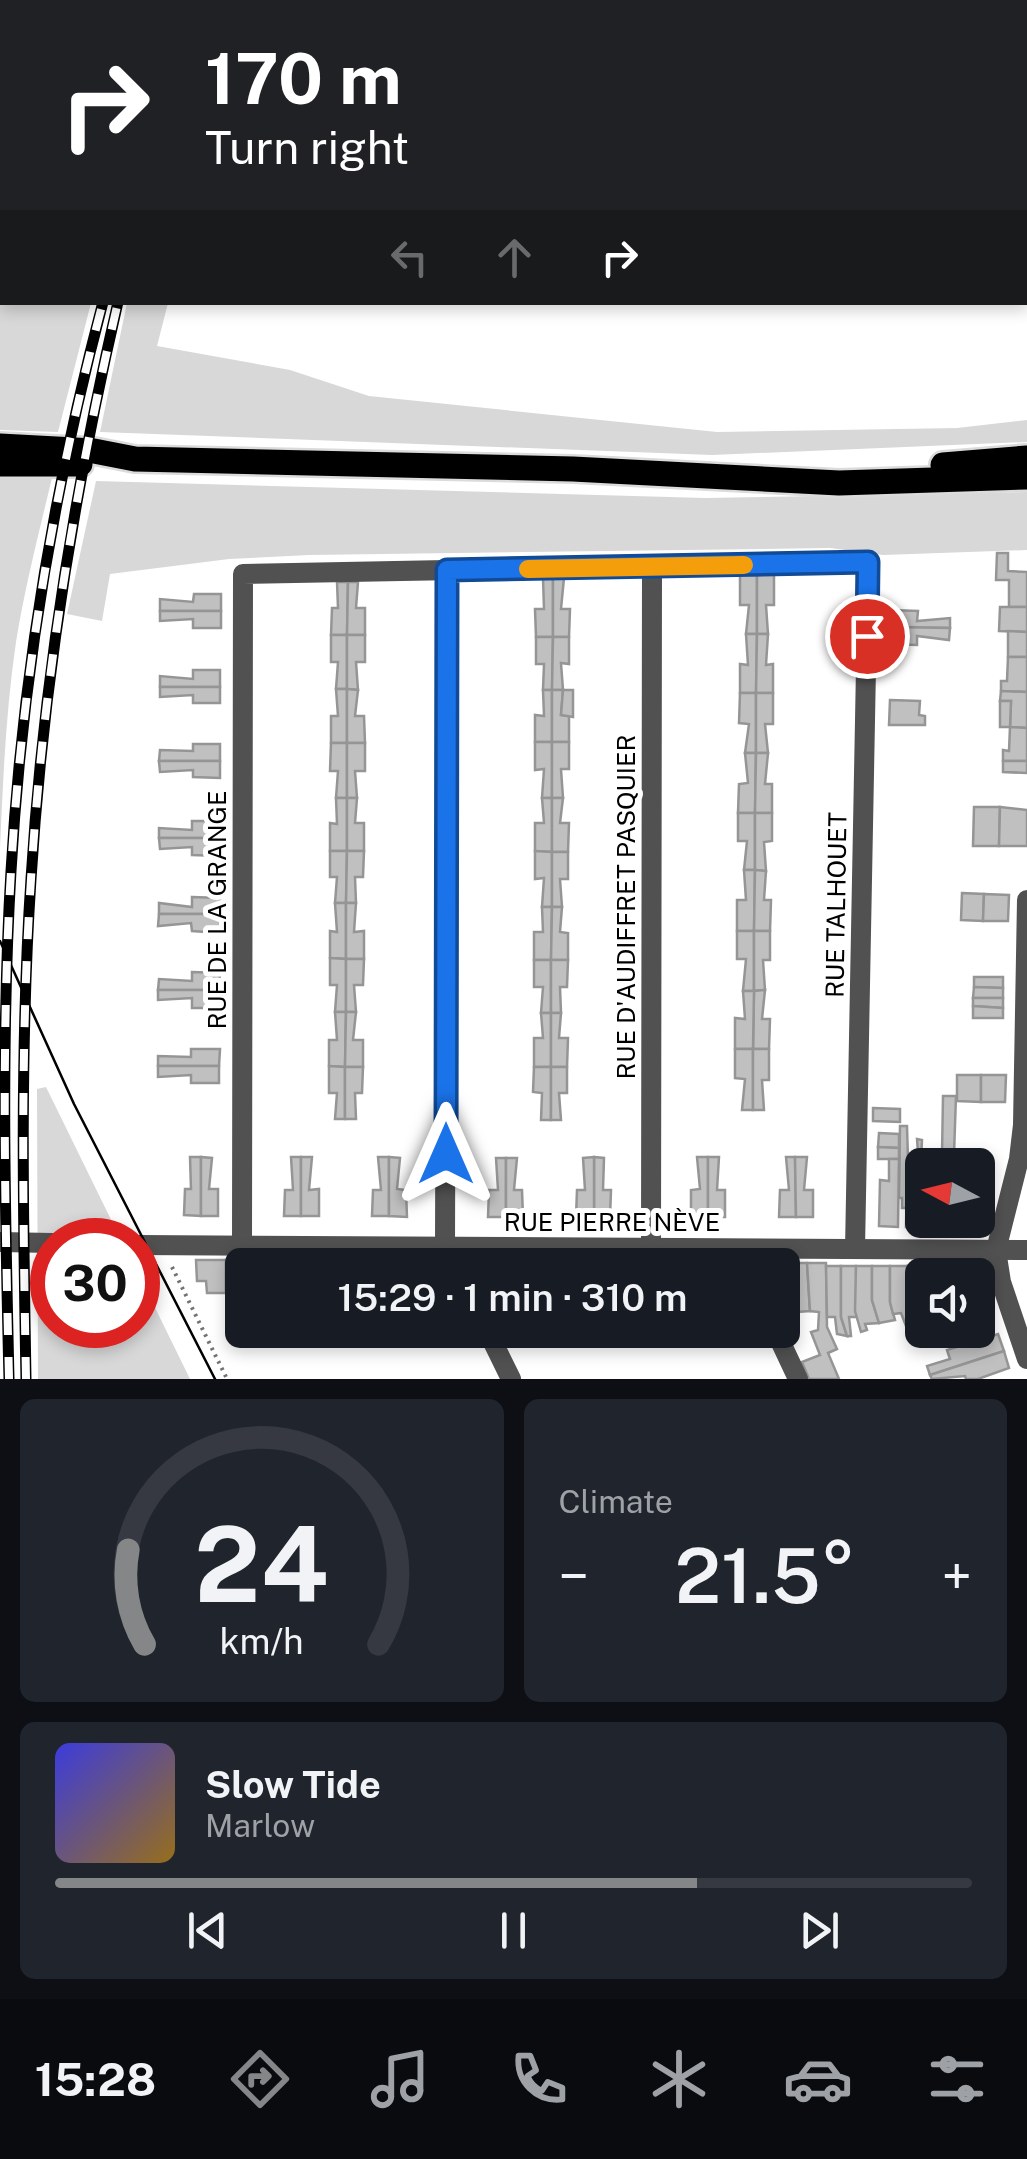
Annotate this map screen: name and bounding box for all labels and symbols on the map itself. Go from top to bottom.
pin [825,594,910,679]
street label: RUE D'AUDIFFRET PASQUIER [611,734,641,1080]
street label: RUE DE LA GRANGE [202,791,232,1029]
street label: RUE TALHOUET [819,812,853,998]
position arrow [394,1102,498,1206]
north arrow [905,1148,995,1238]
street label: RUE PIERRE NÈVE [504,1207,720,1237]
speed limit sign: 30 [30,1218,160,1348]

